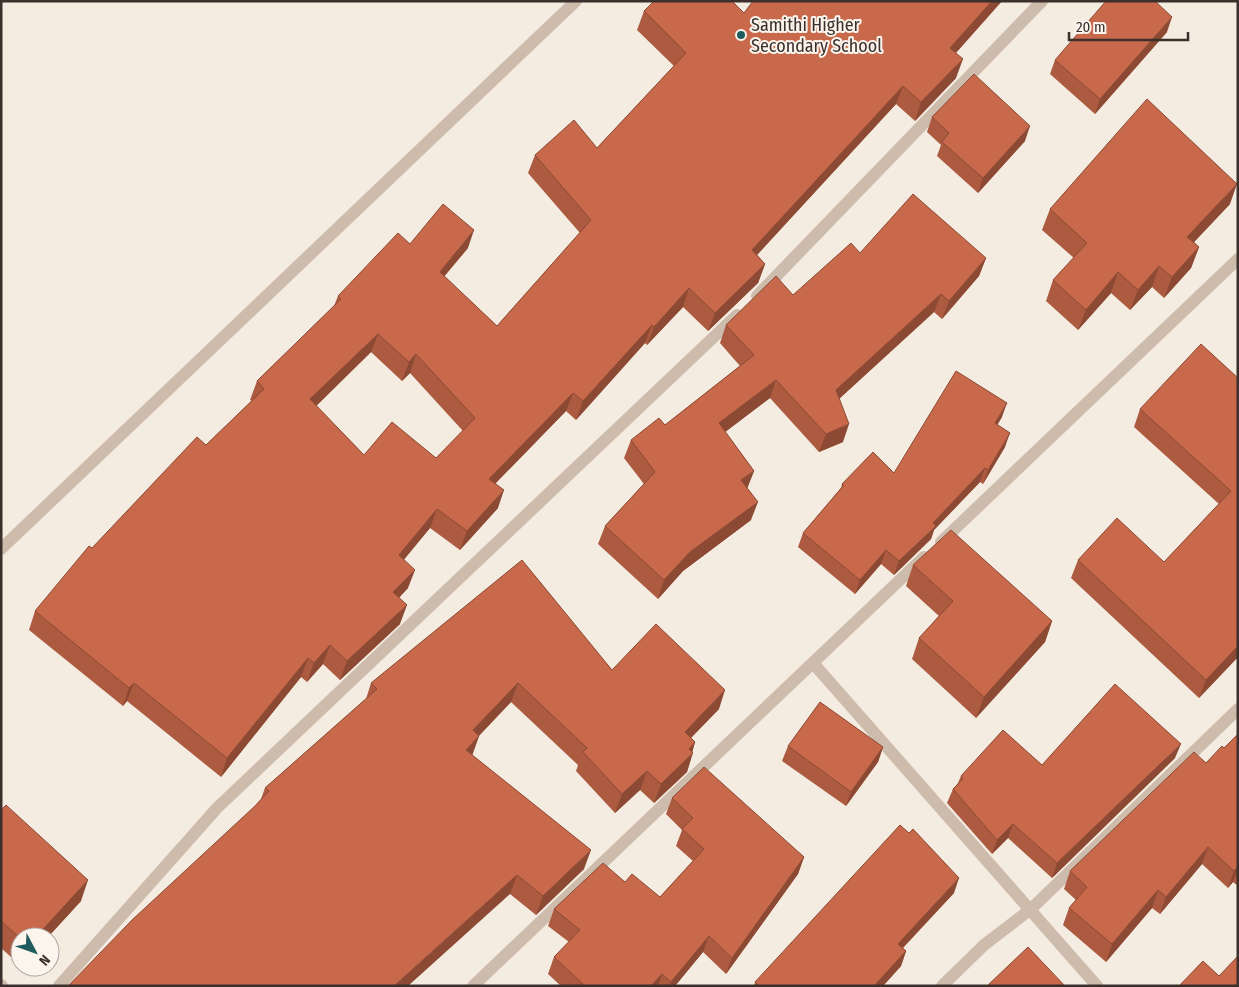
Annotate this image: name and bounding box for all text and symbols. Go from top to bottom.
scale bar [1069,10,1188,42]
place label: Samithi Higher Secondary School [751,14,882,57]
text: 20 m [1076,18,1106,36]
marker: Samithi Higher Secondary School [735,29,747,41]
north arrow [10,927,60,977]
text: N [35,951,54,969]

